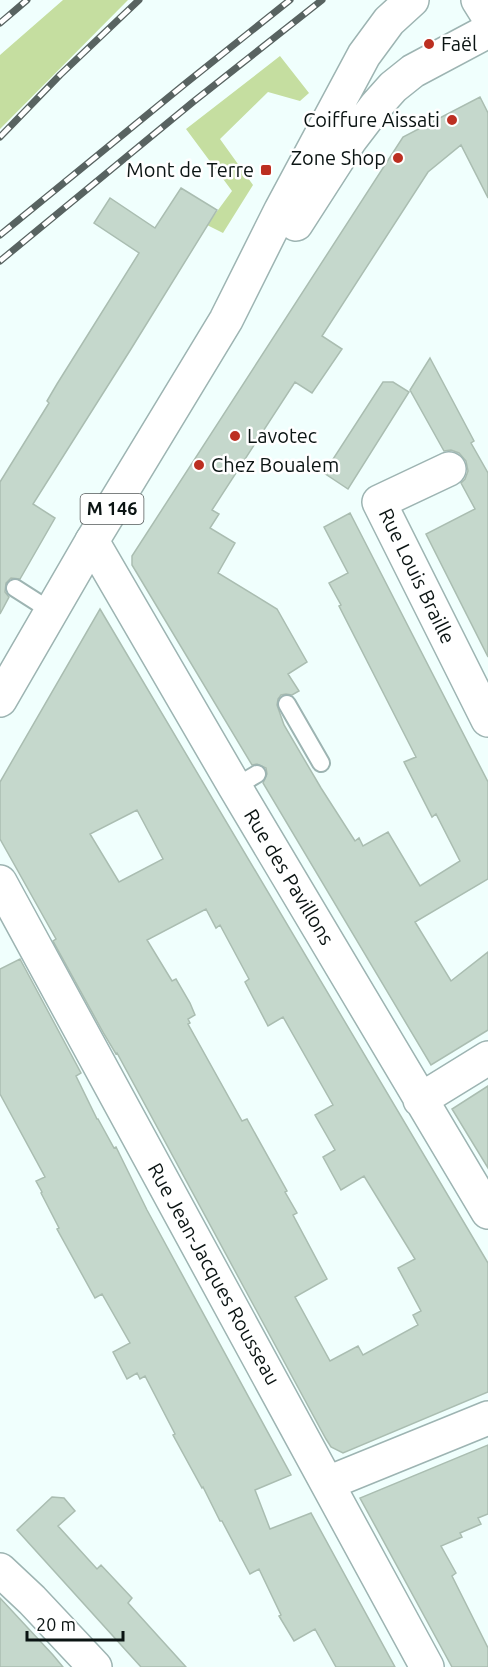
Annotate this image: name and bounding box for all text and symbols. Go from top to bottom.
place label: Faël [441,32,477,55]
marker: Faël [422,37,436,51]
place label: Coiffure Aissati [303,108,440,131]
marker: Coiffure Aissati [445,113,459,127]
place label: Zone Shop [291,146,386,169]
marker: Zone Shop [391,151,405,165]
place label: Mont de Terre [126,158,254,181]
marker: Mont de Terre [259,163,273,177]
place label: Lavotec [247,424,317,447]
marker: Lavotec [228,429,242,443]
place label: Chez Boualem [211,453,339,476]
marker: Chez Boualem [192,458,206,472]
road number: M 146 [80,494,144,524]
street label: Rue Louis Braille [375,504,460,647]
street label: Rue des Pavillons [240,805,339,949]
street label: Rue Jean-Jacques Rousseau [144,1159,285,1389]
scale bar [27,1604,123,1642]
text: 20 m [36,1614,76,1634]

